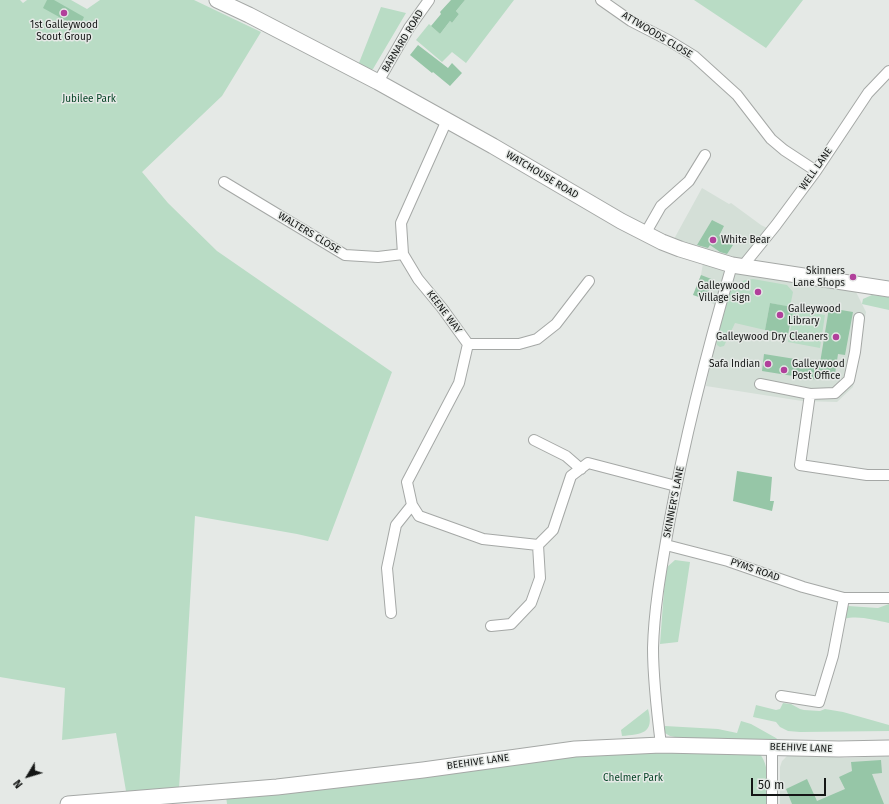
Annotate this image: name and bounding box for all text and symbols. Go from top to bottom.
marker: 1st Galleywood Scout Group [59,8,69,18]
street label: BARNARD ROAD [380,8,426,74]
street label: ATTWOODS CLOSE [620,9,694,61]
place label: 1st Galleywood Scout Group [30,19,98,42]
park label: Jubilee Park [62,93,116,105]
street label: WELL LANE [797,145,835,193]
street label: WATCHOUSE ROAD [504,149,580,201]
street label: WALTERS CLOSE [276,210,342,256]
place label: White Bear [721,234,770,246]
marker: White Bear [708,235,718,245]
place label: Skinners Lane Shops [793,265,845,288]
marker: Skinners Lane Shops [848,272,858,282]
place label: Galleywood Village sign [697,280,750,304]
marker: Galleywood Village sign [753,287,763,297]
street label: KEENE WAY [424,288,464,336]
place label: Galleywood Library [788,303,841,326]
marker: Galleywood Library [775,310,785,320]
place label: Galleywood Dry Cleaners [716,331,828,343]
marker: Galleywood Dry Cleaners [831,332,841,342]
place label: Safa Indian [709,358,760,370]
place label: Galleywood Post Office [792,358,845,382]
marker: Safa Indian [763,359,773,369]
marker: Galleywood Post Office [779,365,789,375]
street label: SKINNER'S LANE [661,465,687,539]
street label: PYMS ROAD [729,556,781,584]
street label: BEEHIVE LANE [769,741,833,755]
street label: BEEHIVE LANE [446,752,510,772]
north arrow [8,756,48,796]
scale bar [753,770,828,796]
park label: Chelmer Park [603,772,663,784]
text: N [11,777,26,791]
text: 50 m [758,778,784,792]

